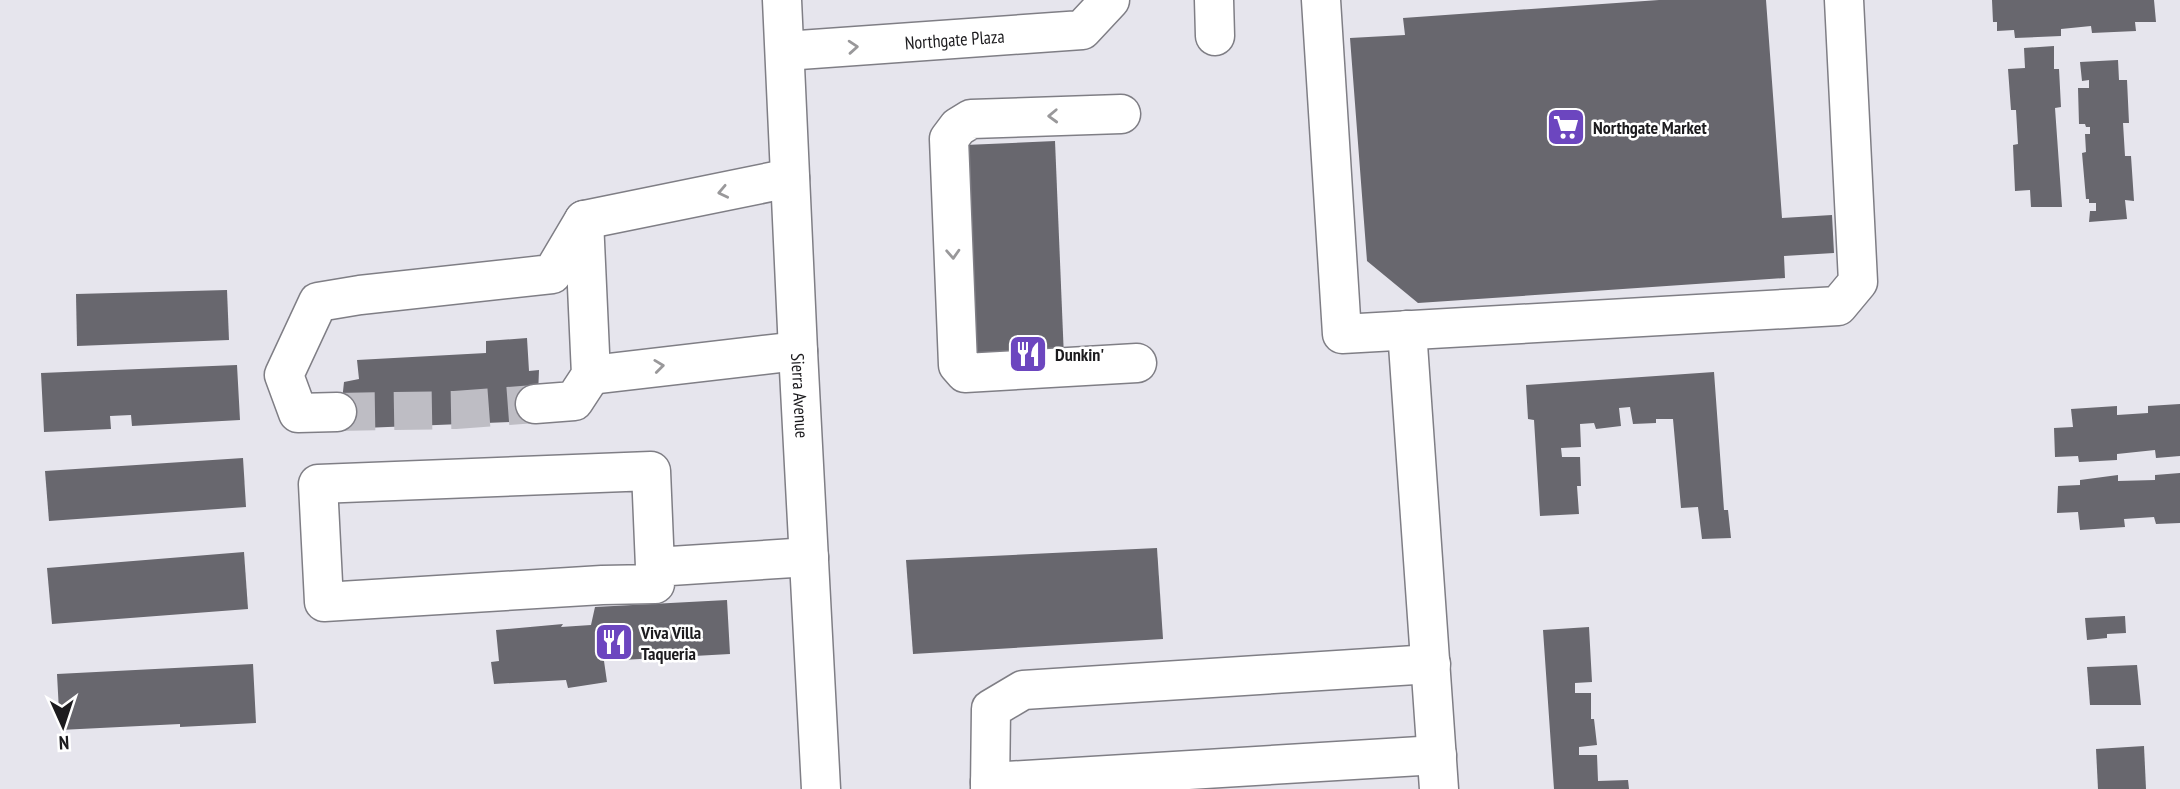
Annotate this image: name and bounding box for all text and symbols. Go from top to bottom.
street label: Northgate Plaza [904,24,1005,54]
one-way arrow [848,39,859,54]
supermarket icon: Northgate Market [1545,106,1587,148]
one-way arrow [1047,108,1058,124]
place label: Northgate Market [1593,116,1707,139]
one-way arrow [717,183,729,198]
one-way arrow [946,249,961,260]
restaurant icon: Dunkin' [1007,333,1049,375]
place label: Dunkin' [1055,343,1104,366]
street label: Sierra Avenue [787,353,814,439]
one-way arrow [653,359,665,374]
restaurant icon: Viva Villa Taqueria [593,621,635,663]
place label: Viva Villa Taqueria [640,621,701,665]
north arrow [28,691,98,761]
text: N [58,731,70,755]

